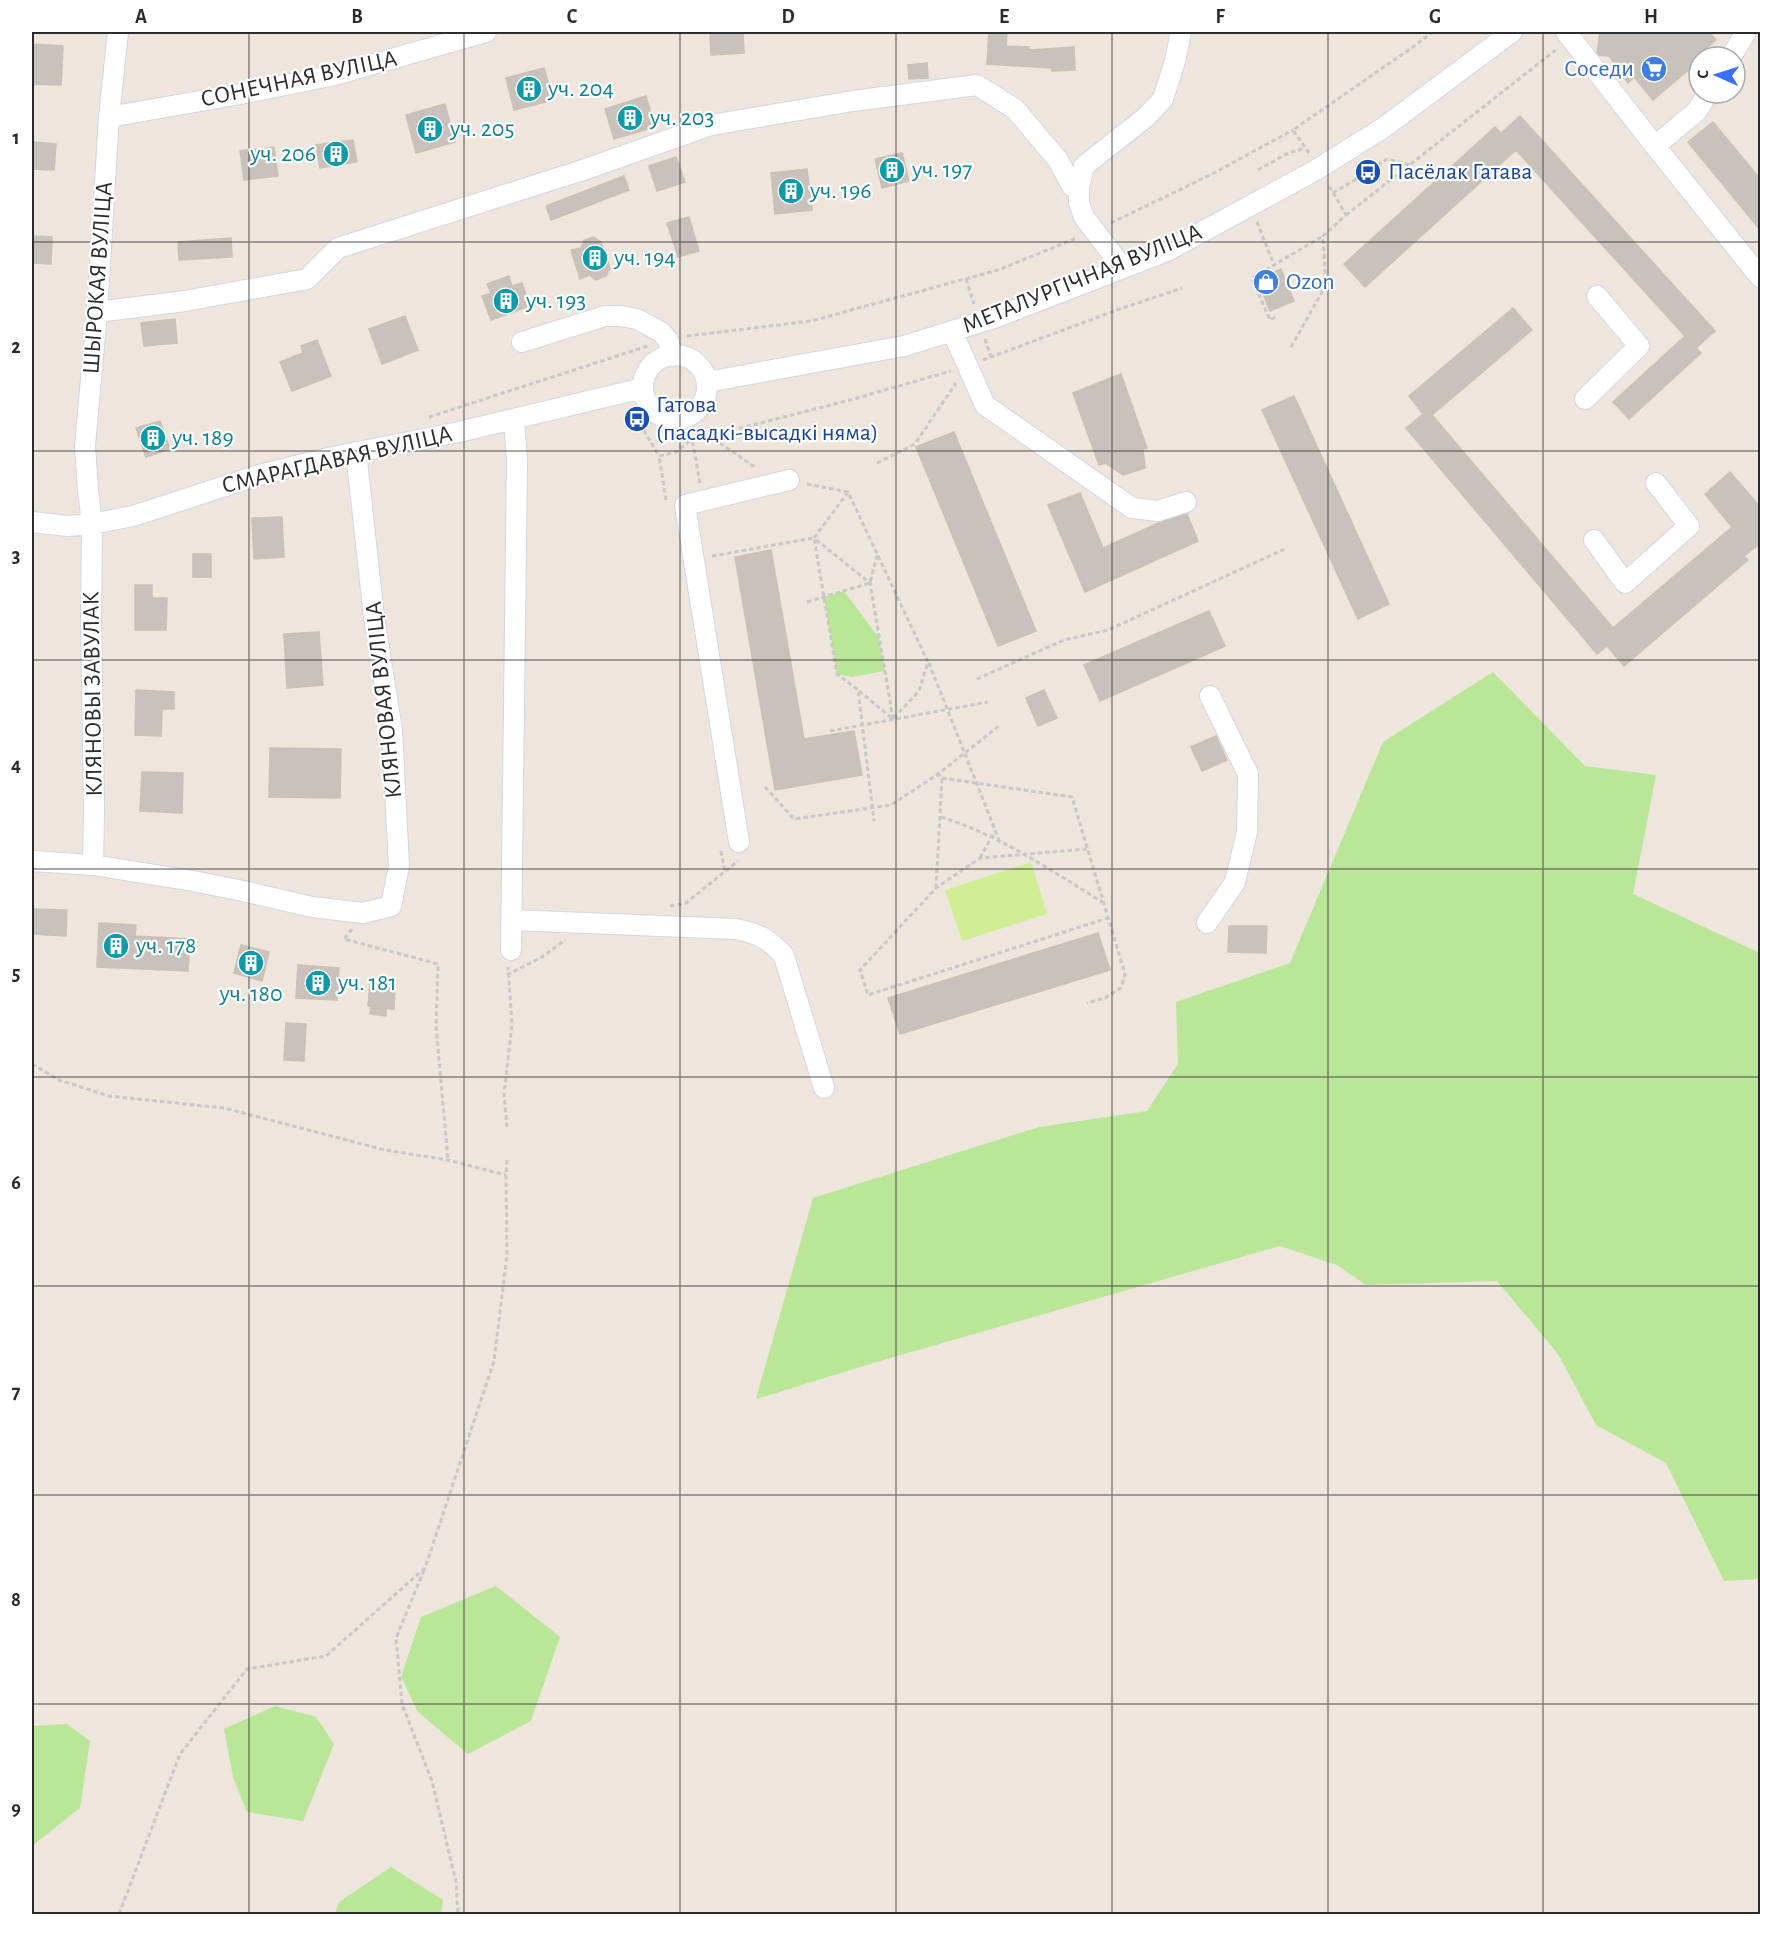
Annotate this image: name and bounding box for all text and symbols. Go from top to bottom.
text: A [135,7,147,27]
text: B [351,7,363,27]
text: C [567,7,578,27]
text: D [781,7,795,27]
text: E [999,7,1009,27]
text: F [1215,7,1225,27]
text: G [1429,7,1441,27]
text: H [1644,7,1658,27]
north arrow [1687,45,1747,105]
street label: СОНЕЧНАЯ ВУЛІЦА [199,46,399,112]
supermarket icon: Соседи [1639,54,1669,84]
place label: Соседи [1564,57,1634,81]
text: С [1695,69,1711,79]
building icon: уч. 204 [514,74,544,104]
place label: уч. 204 [547,77,614,101]
building icon: уч. 203 [615,103,645,133]
place label: уч. 203 [649,106,714,130]
building icon: уч. 205 [415,114,445,144]
place label: уч. 205 [449,117,514,141]
text: 1 [12,128,20,148]
building icon: уч. 206 [321,139,351,169]
place label: уч. 206 [249,142,316,166]
building icon: уч. 197 [877,155,907,185]
bus stop icon: Пасёлак Гатава [1353,157,1383,187]
place label: уч. 197 [911,158,972,182]
place label: Пасёлак Гатава [1388,160,1532,184]
building icon: уч. 196 [776,176,806,206]
place label: уч. 196 [809,179,872,203]
street label: ШЫРОКАЯ ВУЛІЦА [79,181,117,375]
street label: МЕТАЛУРГІЧНАЯ ВУЛІЦА [959,220,1205,338]
building icon: уч. 194 [580,243,610,273]
place label: уч. 194 [613,246,676,270]
shop icon: Ozon [1251,267,1281,297]
place label: Ozon [1286,270,1335,294]
building icon: уч. 193 [491,286,521,316]
place label: уч. 193 [525,289,586,313]
text: 2 [11,337,21,357]
place label: Гатова (пасадкі-высадкі няма) [656,393,878,445]
bus stop icon: Гатова (пасадкі-высадкі няма) [622,404,652,434]
street label: СМАРАГДАВАЯ ВУЛІЦА [220,422,454,498]
building icon: уч. 189 [138,423,168,453]
place label: уч. 189 [171,426,234,450]
text: 3 [12,546,20,566]
street label: КЛЯНОВЫ ЗАВУЛАК [79,591,107,797]
street label: КЛЯНОВАЯ ВУЛІЦА [362,600,406,800]
text: 4 [11,755,21,775]
building icon: уч. 178 [101,931,131,961]
place label: уч. 178 [135,934,196,958]
building icon: уч. 180 [236,948,266,978]
text: 5 [12,964,20,984]
building icon: уч. 181 [303,968,333,998]
place label: уч. 181 [337,971,397,995]
place label: уч. 180 [218,982,283,1006]
text: 6 [11,1173,21,1193]
text: 7 [12,1382,21,1402]
text: 8 [11,1590,21,1610]
text: 9 [11,1799,21,1819]

